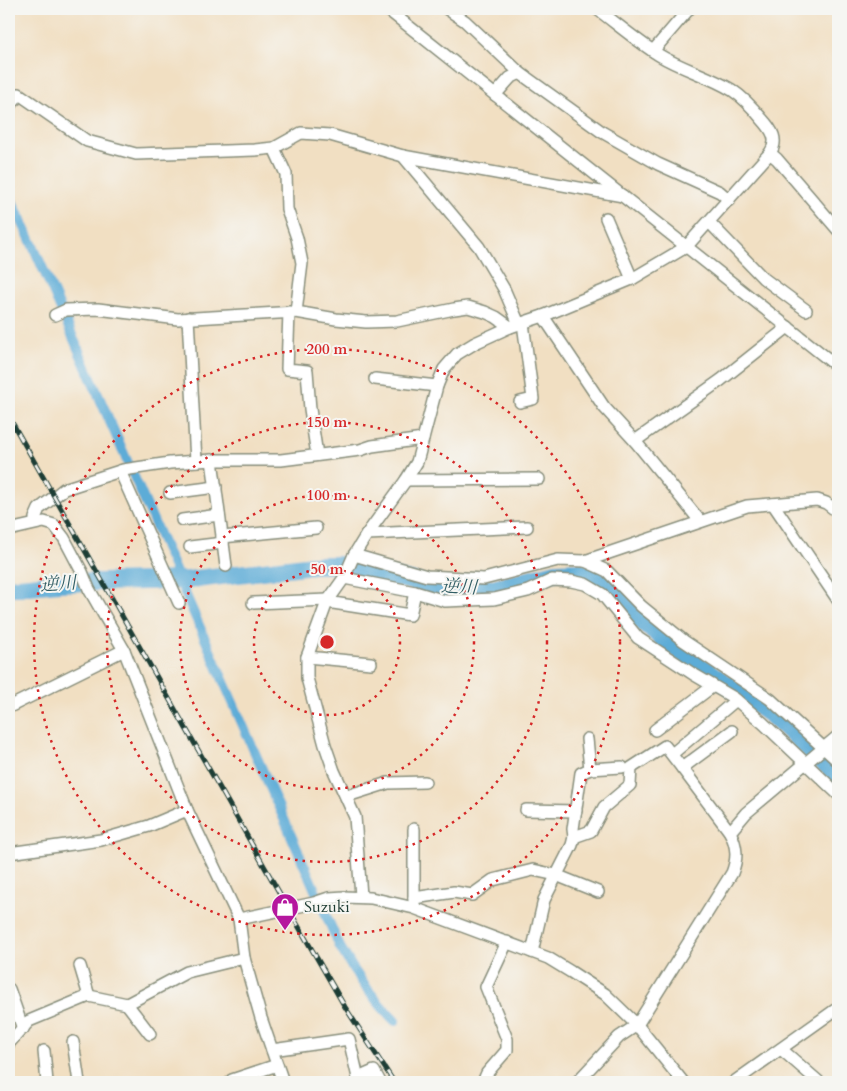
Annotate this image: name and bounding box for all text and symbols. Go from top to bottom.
text: 200 m [307,339,348,359]
text: 150 m [307,412,348,432]
text: 100 m [307,485,348,505]
text: 50 m [310,559,344,579]
water label: 逆川 [39,570,79,598]
water label: 逆川 [440,574,480,601]
centre of rings [318,633,336,651]
shop icon: Suzuki [270,892,300,931]
place label: Suzuki [304,896,350,918]

